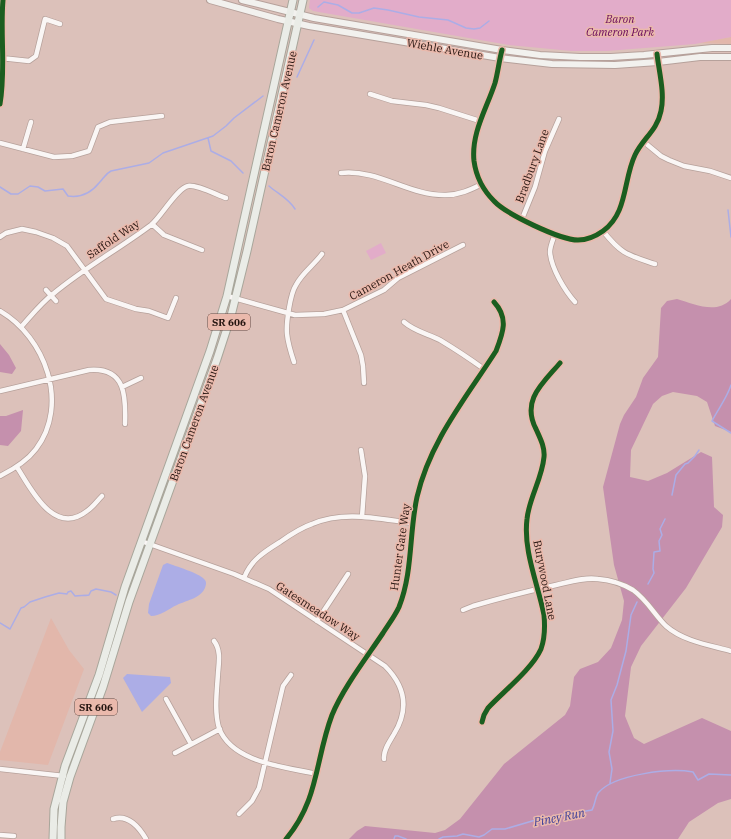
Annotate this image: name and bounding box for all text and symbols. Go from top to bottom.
park label: Baron Cameron Park [586,12,654,39]
street label: Wiehle Avenue [406,35,484,63]
street label: Baron Cameron Avenue [258,50,300,172]
street label: Bradbury Lane [512,127,552,205]
street label: Saffold Way [84,216,142,262]
street label: Cameron Heath Drive [347,237,451,303]
road number: SR 606 [208,314,250,330]
street label: Baron Cameron Avenue [166,363,222,483]
street label: Hunter Gate Way [387,502,413,591]
street label: Burywood Lane [530,539,560,621]
street label: Gatesmeadow Way [273,579,363,643]
road number: SR 606 [75,699,117,715]
water label: Piney Run [531,805,586,830]

